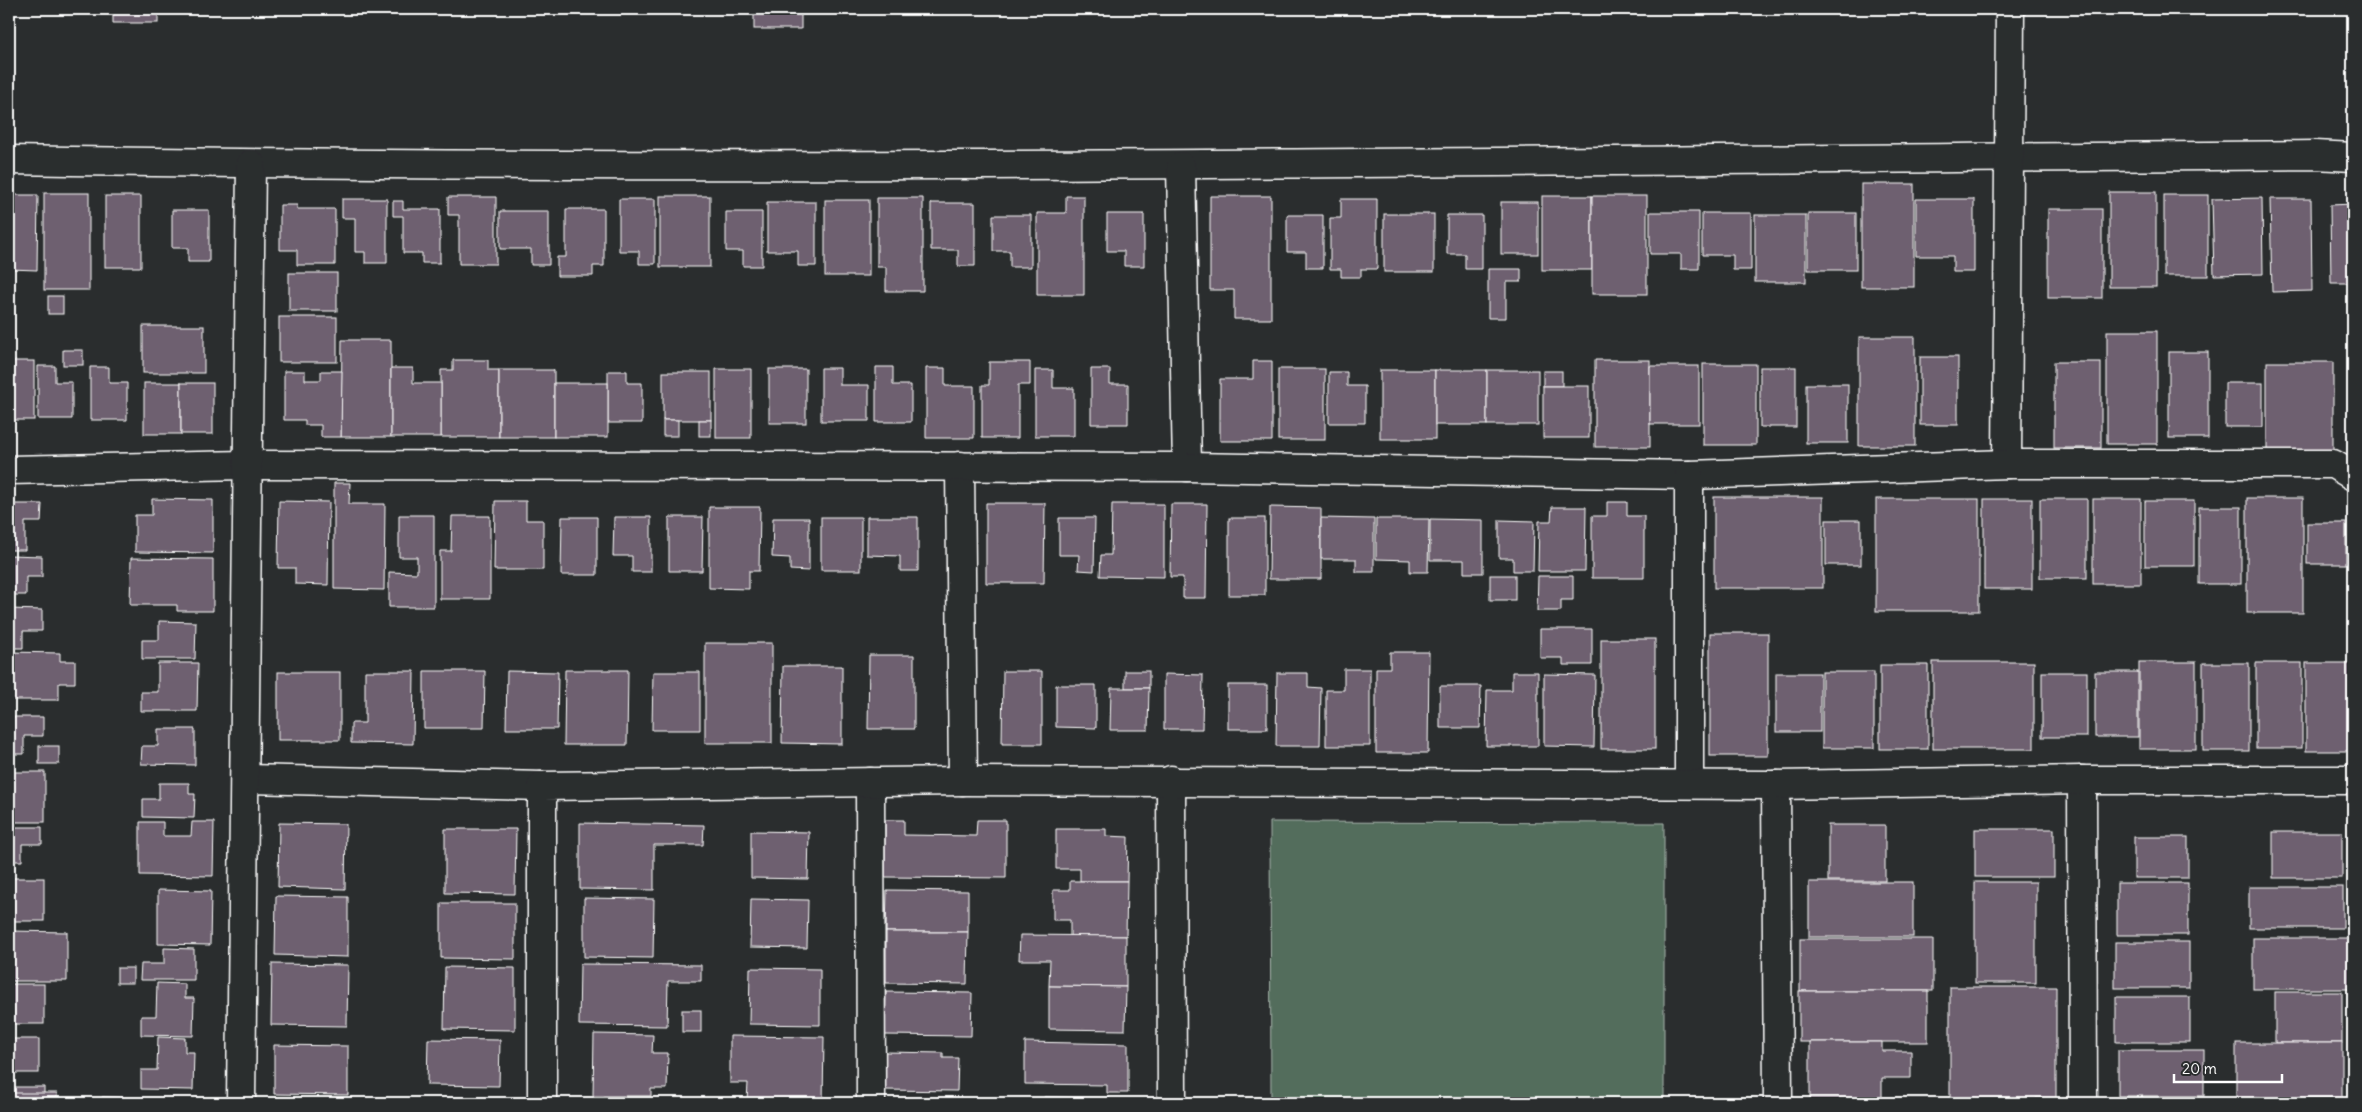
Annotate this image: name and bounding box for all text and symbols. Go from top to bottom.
scale bar [2174,1052,2282,1084]
text: 20 m [2182,1059,2217,1078]

